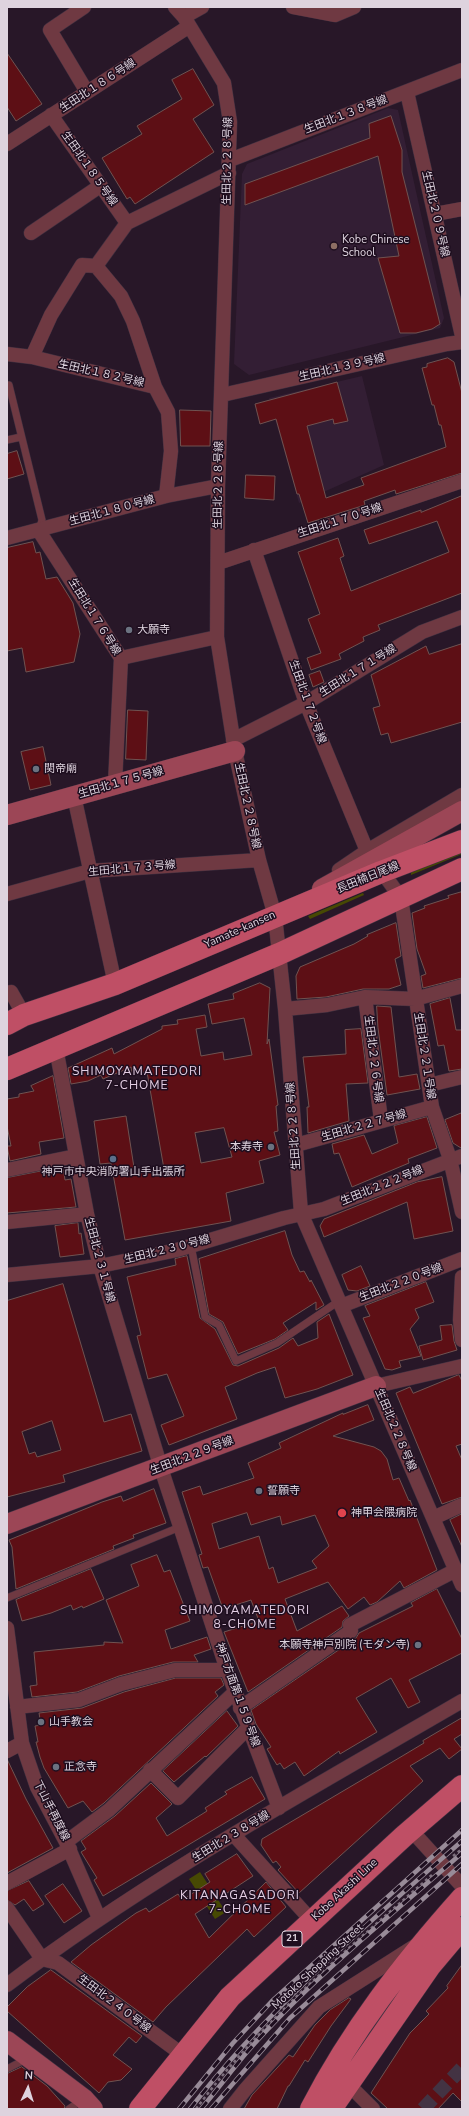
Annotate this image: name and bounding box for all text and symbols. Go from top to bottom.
street label: 生田北１８６号線 [58,57,138,115]
street label: 生田北１３８号線 [303,93,389,137]
street label: 生田北２２８号線 [221,117,235,205]
street label: 生田北１８５号線 [58,129,120,209]
street label: 生田北２０９号線 [419,170,451,258]
place label: Kobe Chinese School [342,233,409,259]
marker: Kobe Chinese School [329,241,339,251]
street label: 生田北１３９号線 [298,352,386,384]
street label: 生田北１８２号線 [57,358,145,390]
street label: 生田北２２８号線 [212,441,226,529]
street label: 生田北１８０号線 [68,493,156,529]
street label: 生田北１７０号線 [296,501,384,541]
street label: 生田北１７６号線 [65,576,123,658]
place label: 大願寺 [137,623,170,637]
marker: 大願寺 [124,625,134,635]
street label: 生田北１７１号線 [317,642,399,700]
street label: 生田北１７２号線 [286,658,328,746]
place label: 関帝廟 [44,762,77,776]
street label: 生田北２２８号線 [231,762,263,850]
marker: 関帝廟 [31,764,41,774]
street label: 生田北１７５号線 [77,765,165,801]
street label: 生田北１７３号線 [88,859,176,879]
street label: 長田楠日尾線 [335,860,401,896]
street label: Yamate-kansen [203,908,277,952]
street label: 生田北２２１号線 [411,1012,437,1100]
street label: 生田北２２６号線 [361,1015,385,1103]
district label: SHIMOYAMATEDORI 7-CHOME [72,1065,202,1093]
street label: 生田北２２８号線 [284,1082,304,1170]
street label: 生田北２２７号線 [320,1108,408,1144]
place label: 本寿寺 [230,1140,263,1154]
marker: 本寿寺 [266,1142,276,1152]
marker: 神戸市中央消防署山手出張所 [108,1154,118,1164]
street label: 生田北２２２号線 [339,1163,425,1209]
place label: 神戸市中央消防署山手出張所 [42,1165,184,1179]
street label: 生田北２３１号線 [81,1216,117,1304]
street label: 生田北２３０号線 [123,1233,211,1267]
street label: 生田北２２０号線 [358,1261,444,1305]
street label: 生田北２２８号線 [372,1387,418,1473]
street label: 生田北２２９号線 [149,1434,235,1478]
place label: 誓願寺 [267,1484,300,1498]
marker: 誓願寺 [254,1486,264,1496]
place label: 神甲会隈病院 [351,1506,417,1520]
marker: 神甲会隈病院 [336,1507,348,1519]
district label: SHIMOYAMATEDORI 8-CHOME [180,1604,310,1632]
place label: 本願寺神戸別院 (モダン寺) [279,1638,410,1652]
marker: 本願寺神戸別院 (モダン寺) [413,1640,423,1650]
street label: 神戸方面第１５９号線 [212,1641,262,1749]
place label: 山手教会 [49,1715,93,1729]
marker: 山手教会 [36,1717,46,1727]
place label: 正念寺 [64,1760,97,1774]
marker: 正念寺 [51,1762,61,1772]
street label: 下山手再度線 [30,1779,72,1843]
street label: 生田北２３８号線 [190,1809,272,1865]
street label: Kobe Akashi Line [309,1856,381,1924]
district label: KITANAGASADORI 7-CHOME [180,1889,300,1917]
street label: Motoko Shopping Street [270,1921,366,2013]
road number: 21 [282,1931,302,1947]
street label: 生田北２４０号線 [75,1972,153,2036]
north arrow [8,2068,48,2108]
text: N [24,2068,33,2083]

